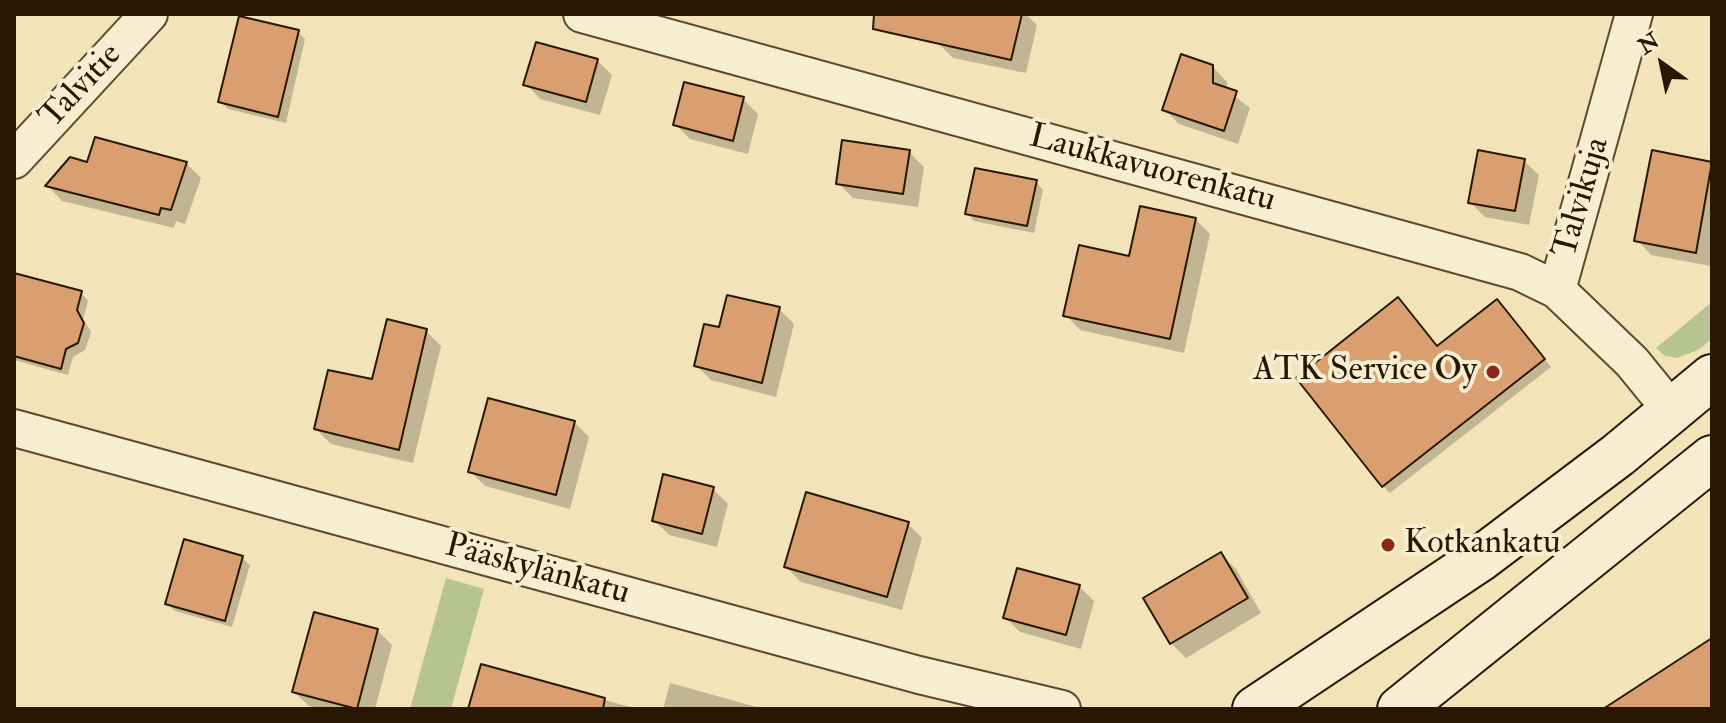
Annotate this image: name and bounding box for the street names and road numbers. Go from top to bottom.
street label: Talvitie [32,36,132,138]
street label: Laukkavuorenkatu [1024,118,1280,222]
street label: Talvikuja [1546,133,1620,263]
street label: Pääskylänkatu [440,527,634,615]

